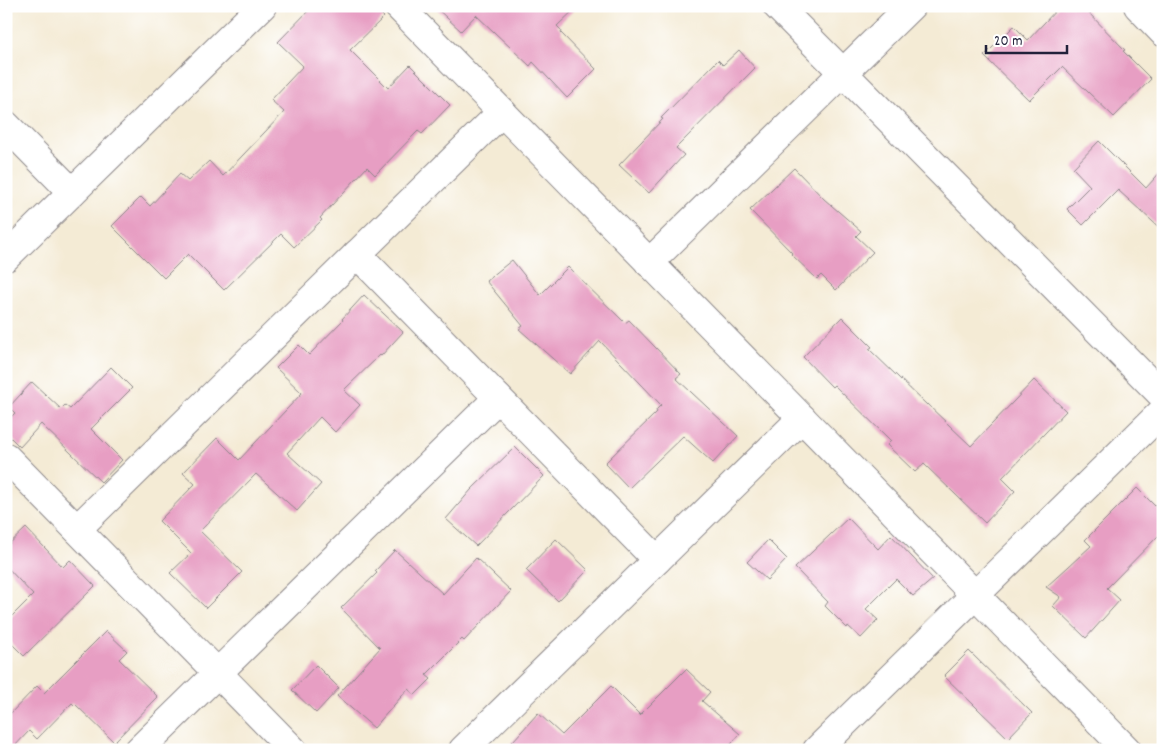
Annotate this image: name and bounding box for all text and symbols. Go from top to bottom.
scale bar [986,22,1068,54]
text: 20 m [994,31,1022,53]

